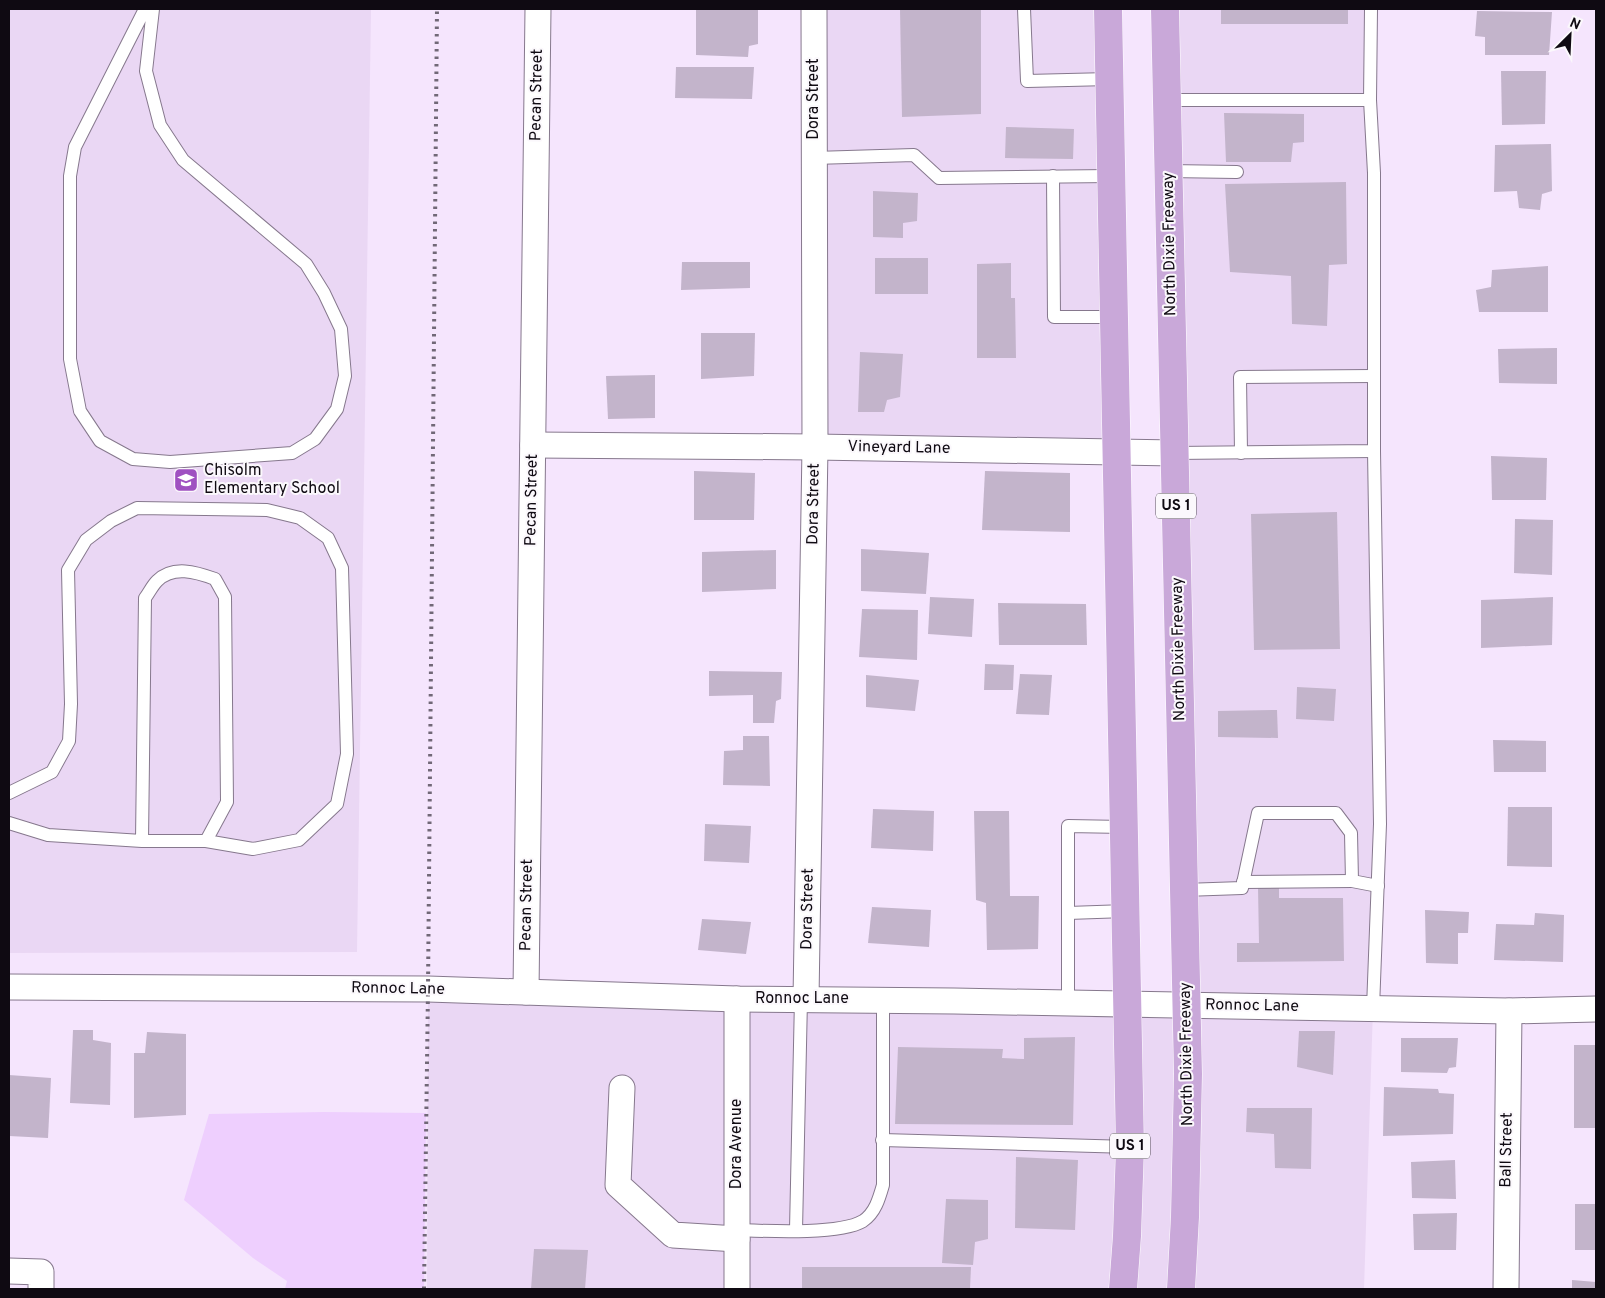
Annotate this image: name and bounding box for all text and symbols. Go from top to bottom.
north arrow [1545,10,1595,60]
text: N [1567,15,1583,34]
street label: Pecan Street [526,49,548,141]
street label: Dora Street [804,58,824,140]
street label: North Dixie Freeway [1159,172,1181,316]
street label: Vineyard Lane [847,437,951,459]
street label: Pecan Street [521,454,543,546]
place label: Chisolm Elementary School [204,461,340,499]
street label: Dora Street [803,463,825,545]
school or university icon: Chisolm Elementary School [173,467,199,493]
road number: US 1 [1156,494,1196,518]
street label: North Dixie Freeway [1168,577,1190,721]
street label: Pecan Street [516,859,538,951]
street label: Dora Street [797,868,819,950]
street label: Ronnoc Lane [351,978,445,1000]
street label: North Dixie Freeway [1176,982,1198,1126]
street label: Ronnoc Lane [755,989,849,1009]
street label: Ronnoc Lane [1205,995,1299,1017]
street label: Dora Avenue [727,1099,747,1189]
street label: Ball Street [1496,1112,1518,1188]
road number: US 1 [1110,1134,1150,1158]

